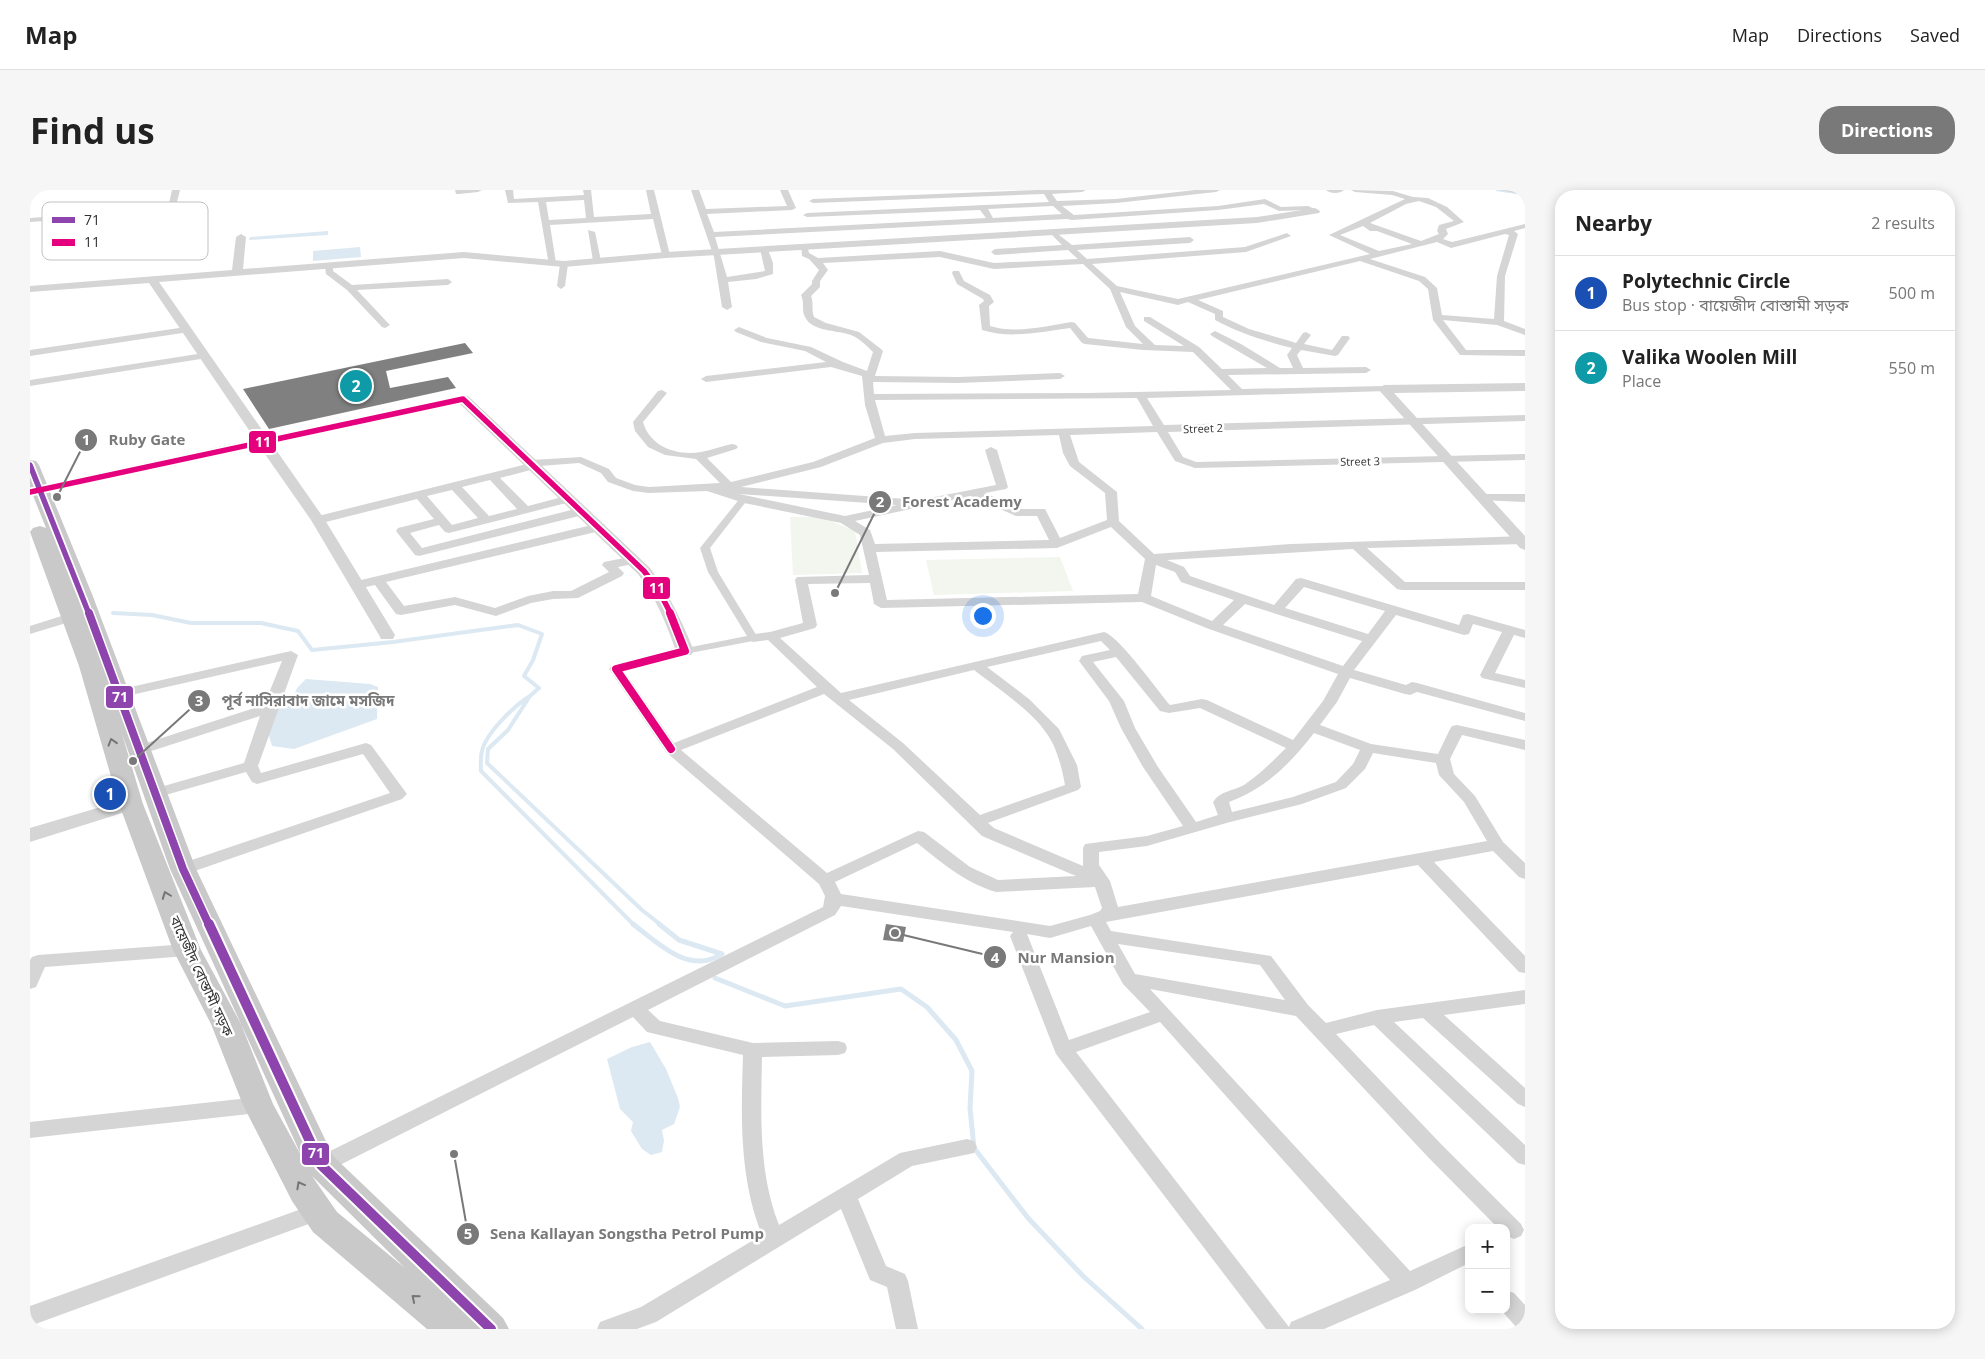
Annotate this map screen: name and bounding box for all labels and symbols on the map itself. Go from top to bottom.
legend [42,202,208,260]
text: 71 [84,210,100,229]
text: 11 [84,232,100,251]
pin: 2 [340,367,372,405]
street label: Street 2 [1183,420,1223,436]
callout: Ruby Gate [73,425,195,455]
text: 1 [82,429,90,449]
text: Ruby Gate [109,429,186,449]
line badge: 11 [248,430,277,454]
text: 11 [255,432,271,451]
street label: Street 3 [1340,453,1380,469]
callout: Forest Academy [867,487,1032,517]
text: 2 [876,491,885,511]
text: Forest Academy [902,491,1022,511]
line badge: 11 [642,576,671,600]
text: 11 [649,578,665,597]
your location [970,603,996,629]
line badge: 71 [105,685,134,709]
callout: পূর্ব নাসিরাবাদ জামে মসজিদ [187,686,404,716]
text: 71 [112,687,128,706]
text: 3 [195,690,203,710]
text: পূর্ব নাসিরাবাদ জামে মসজিদ [222,690,395,711]
one-way arrow [108,738,118,746]
pin: 1 [94,775,126,813]
one-way arrow [162,891,172,900]
street label: বায়েজীদ বোস্তামী সড়ক [165,912,239,1040]
callout: Nur Mansion [982,942,1124,972]
text: 4 [991,947,1000,967]
text: Nur Mansion [1017,947,1115,967]
line badge: 71 [301,1142,330,1166]
text: 71 [308,1143,324,1162]
one-way arrow [297,1181,307,1190]
callout: Sena Kallayan Songstha Petrol Pump [455,1219,774,1249]
text: 5 [464,1223,472,1243]
text: Sena Kallayan Songstha Petrol Pump [490,1223,764,1243]
one-way arrow [412,1295,421,1303]

